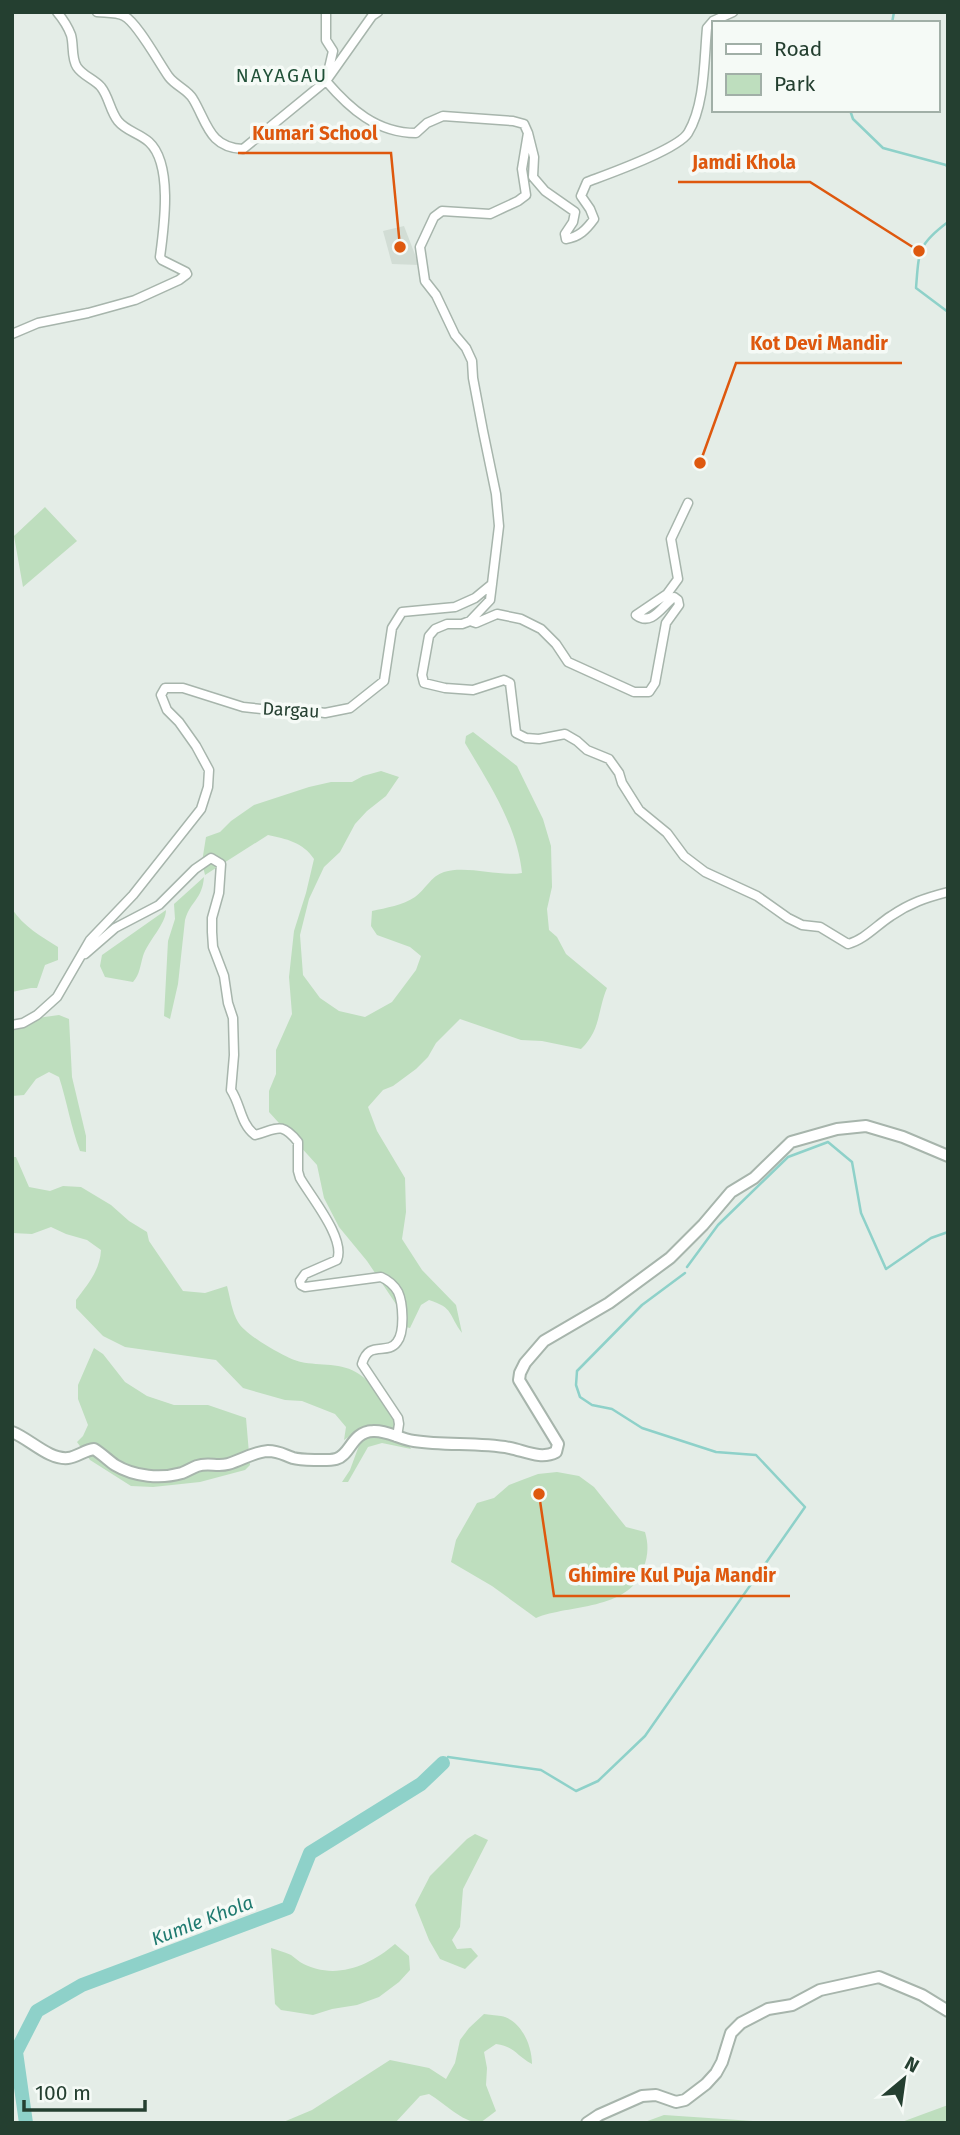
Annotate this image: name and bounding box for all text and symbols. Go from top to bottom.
legend [712,21,939,112]
text: Road [774,36,822,62]
district label: NAYAGAU [236,64,328,87]
text: Park [774,71,816,97]
callout: Kumari School [238,113,391,153]
text: Kumari School [252,122,378,145]
callout: Jamdi Khola [678,142,810,182]
text: Jamdi Khola [691,151,796,174]
callout: Kot Devi Mandir [736,323,902,363]
text: Kot Devi Mandir [750,332,888,355]
street label: Dargau [262,698,320,722]
callout: Ghimire Kul Puja Mandir [554,1556,790,1596]
text: Ghimire Kul Puja Mandir [568,1564,776,1587]
water label: Kumle Khola [148,1890,256,1950]
north arrow [869,2044,939,2114]
text: N [901,2051,923,2078]
scale bar [24,2068,145,2112]
text: 100 m [35,2080,91,2106]

